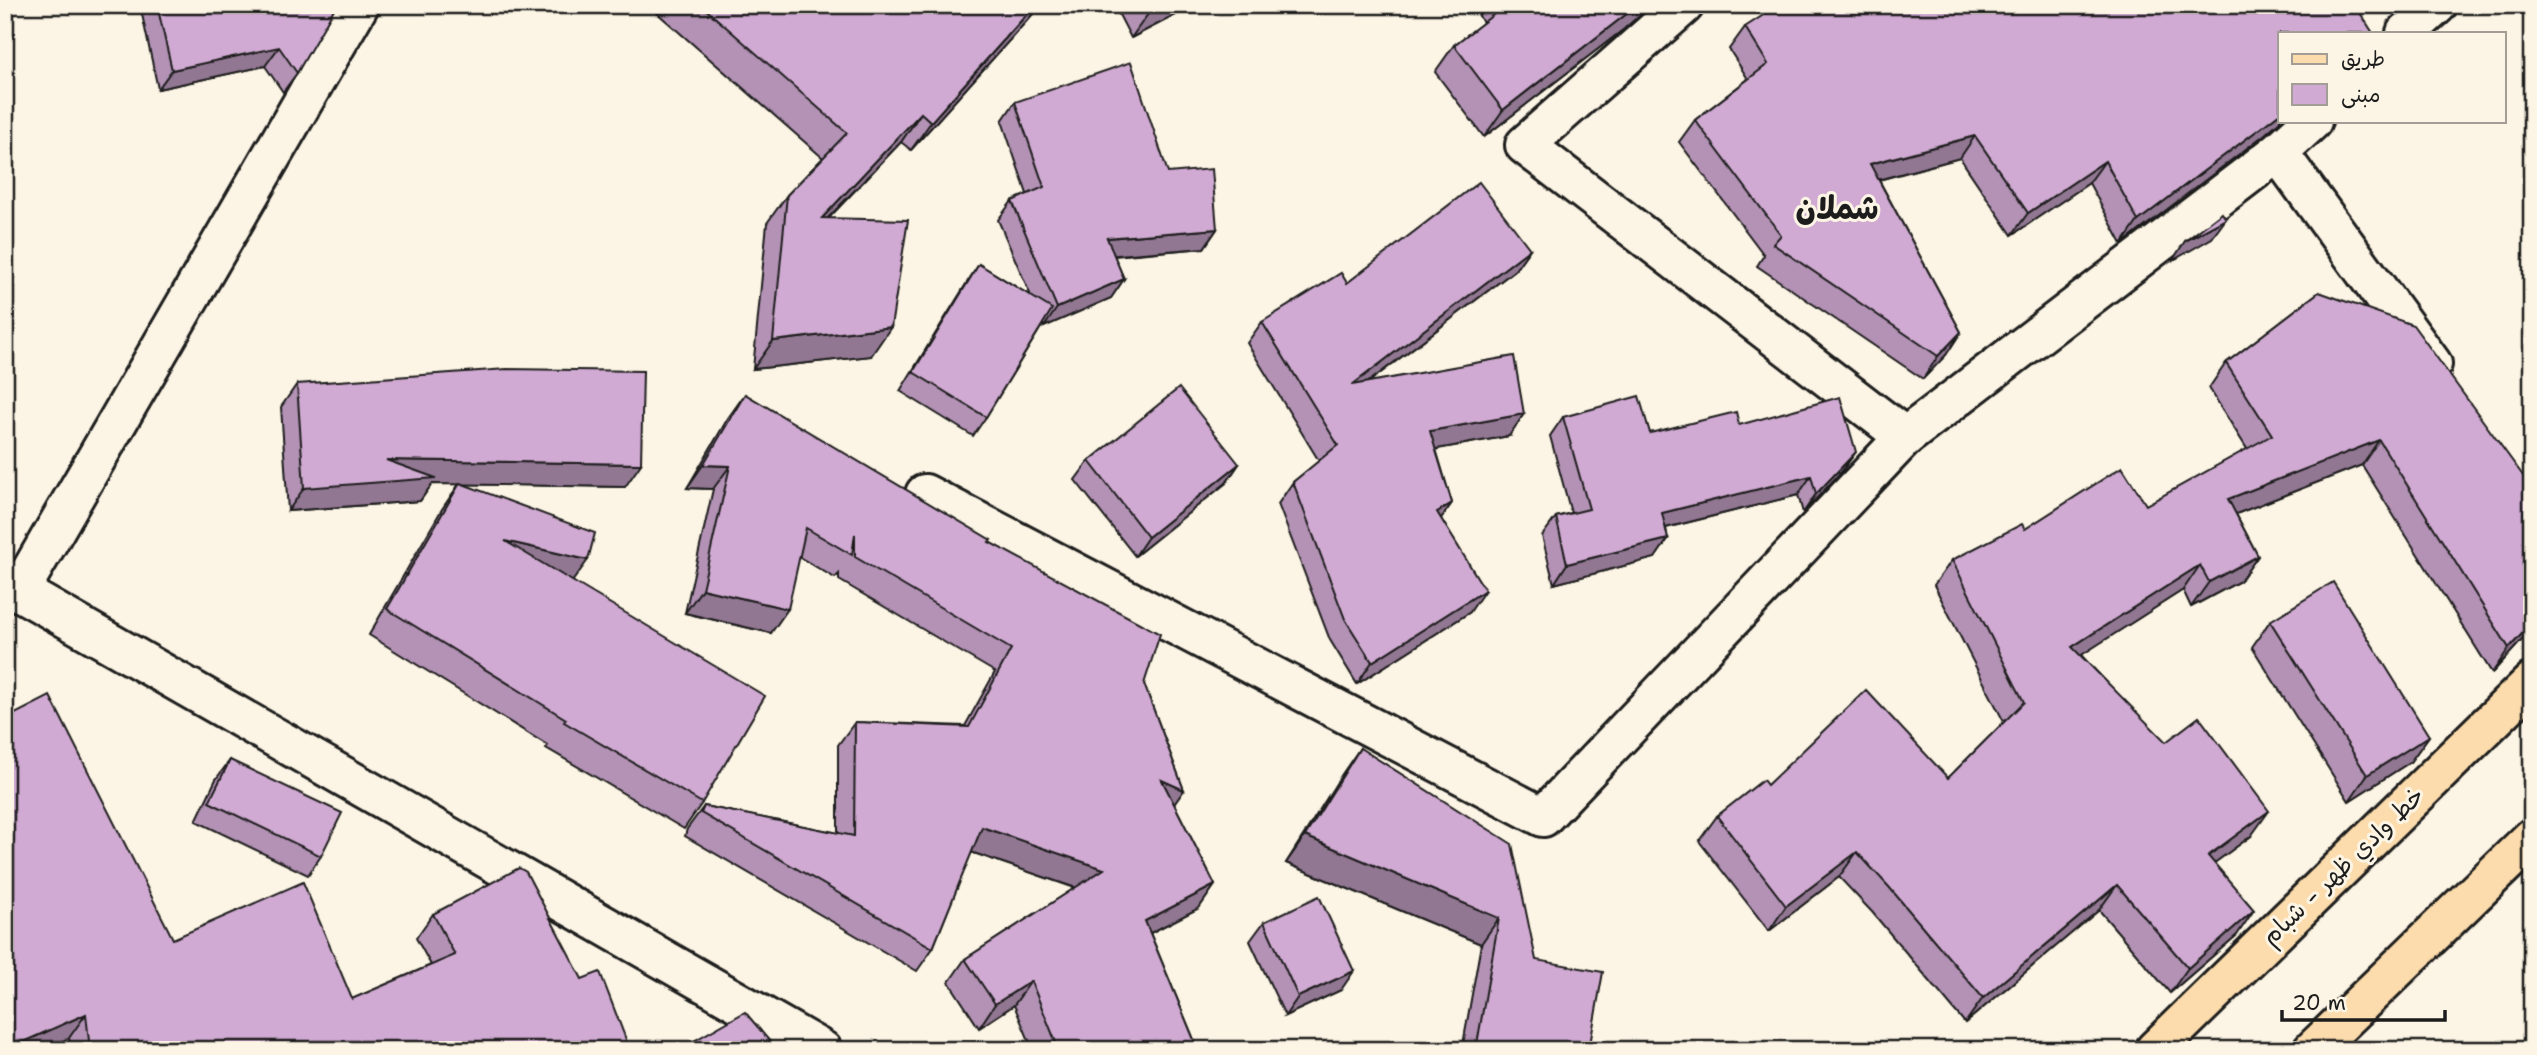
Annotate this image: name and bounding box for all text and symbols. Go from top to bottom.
legend [2278,32,2506,122]
text: طريق [2341,45,2385,73]
text: مبنى [2341,81,2380,109]
district label: شملان [1795,186,1879,229]
street label: خط وادي ظهر - شبام [2255,780,2433,954]
scale bar [2282,978,2444,1022]
text: 20 m [2292,989,2346,1017]

